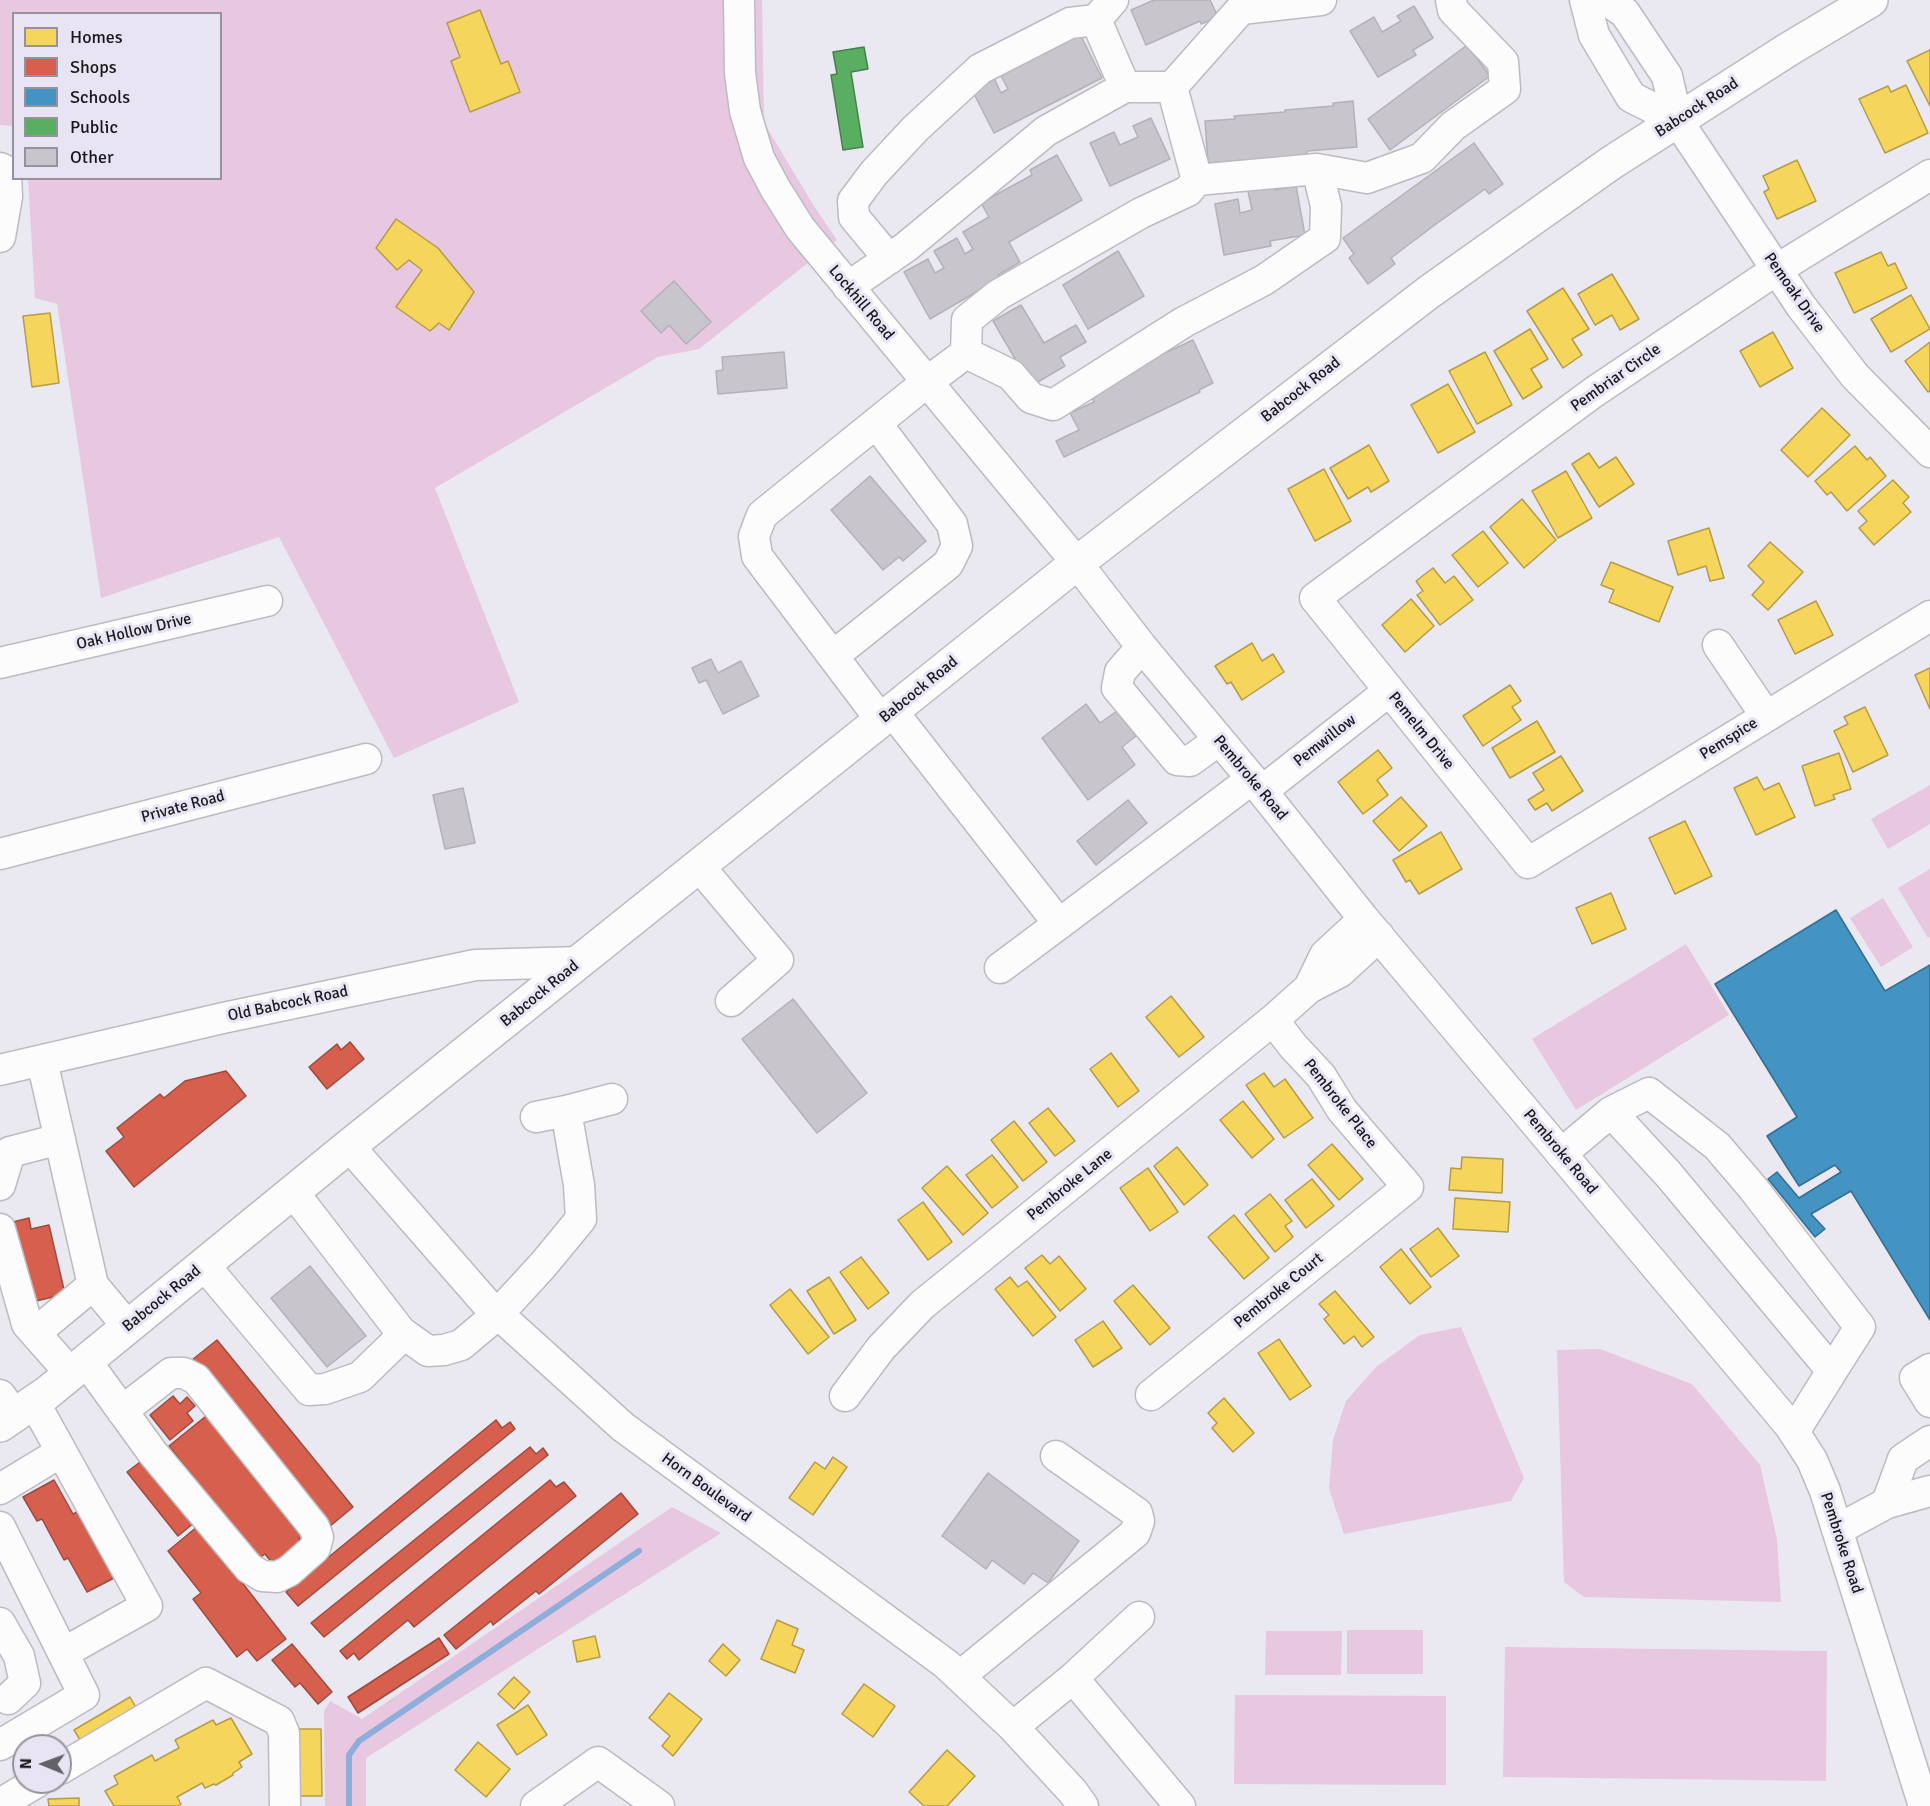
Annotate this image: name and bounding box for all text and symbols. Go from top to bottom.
legend [12,12,222,180]
text: Homes [70,26,123,48]
text: Shops [70,56,117,78]
street label: Babcock Road [1652,74,1742,142]
text: Schools [70,86,130,108]
text: Public [70,116,118,138]
text: Other [70,146,114,168]
street label: Pemoak Drive [1759,249,1829,337]
street label: Lockhill Road [824,262,898,344]
street label: Pembriar Circle [1567,340,1665,416]
street label: Babcock Road [1258,353,1344,427]
street label: Oak Hollow Drive [75,609,193,655]
street label: Babcock Road [876,653,962,727]
street label: Pemelm Drive [1384,688,1458,774]
street label: Pemwillow [1290,711,1360,771]
street label: Pemspice [1696,714,1762,764]
street label: Pembroke Road [1209,732,1291,824]
street label: Private Road [139,787,227,827]
street label: Babcock Road [497,957,583,1031]
street label: Old Babcock Road [226,982,350,1026]
street label: Pembroke Place [1299,1055,1381,1153]
street label: Pembroke Road [1519,1106,1601,1198]
street label: Pembroke Lane [1024,1145,1116,1225]
street label: Pembroke Court [1230,1249,1328,1333]
street label: Babcock Road [119,1262,205,1336]
street label: Horn Boulevard [658,1449,754,1527]
street label: Pembroke Road [1816,1490,1866,1596]
north arrow [12,1734,72,1794]
text: N [16,1758,36,1769]

